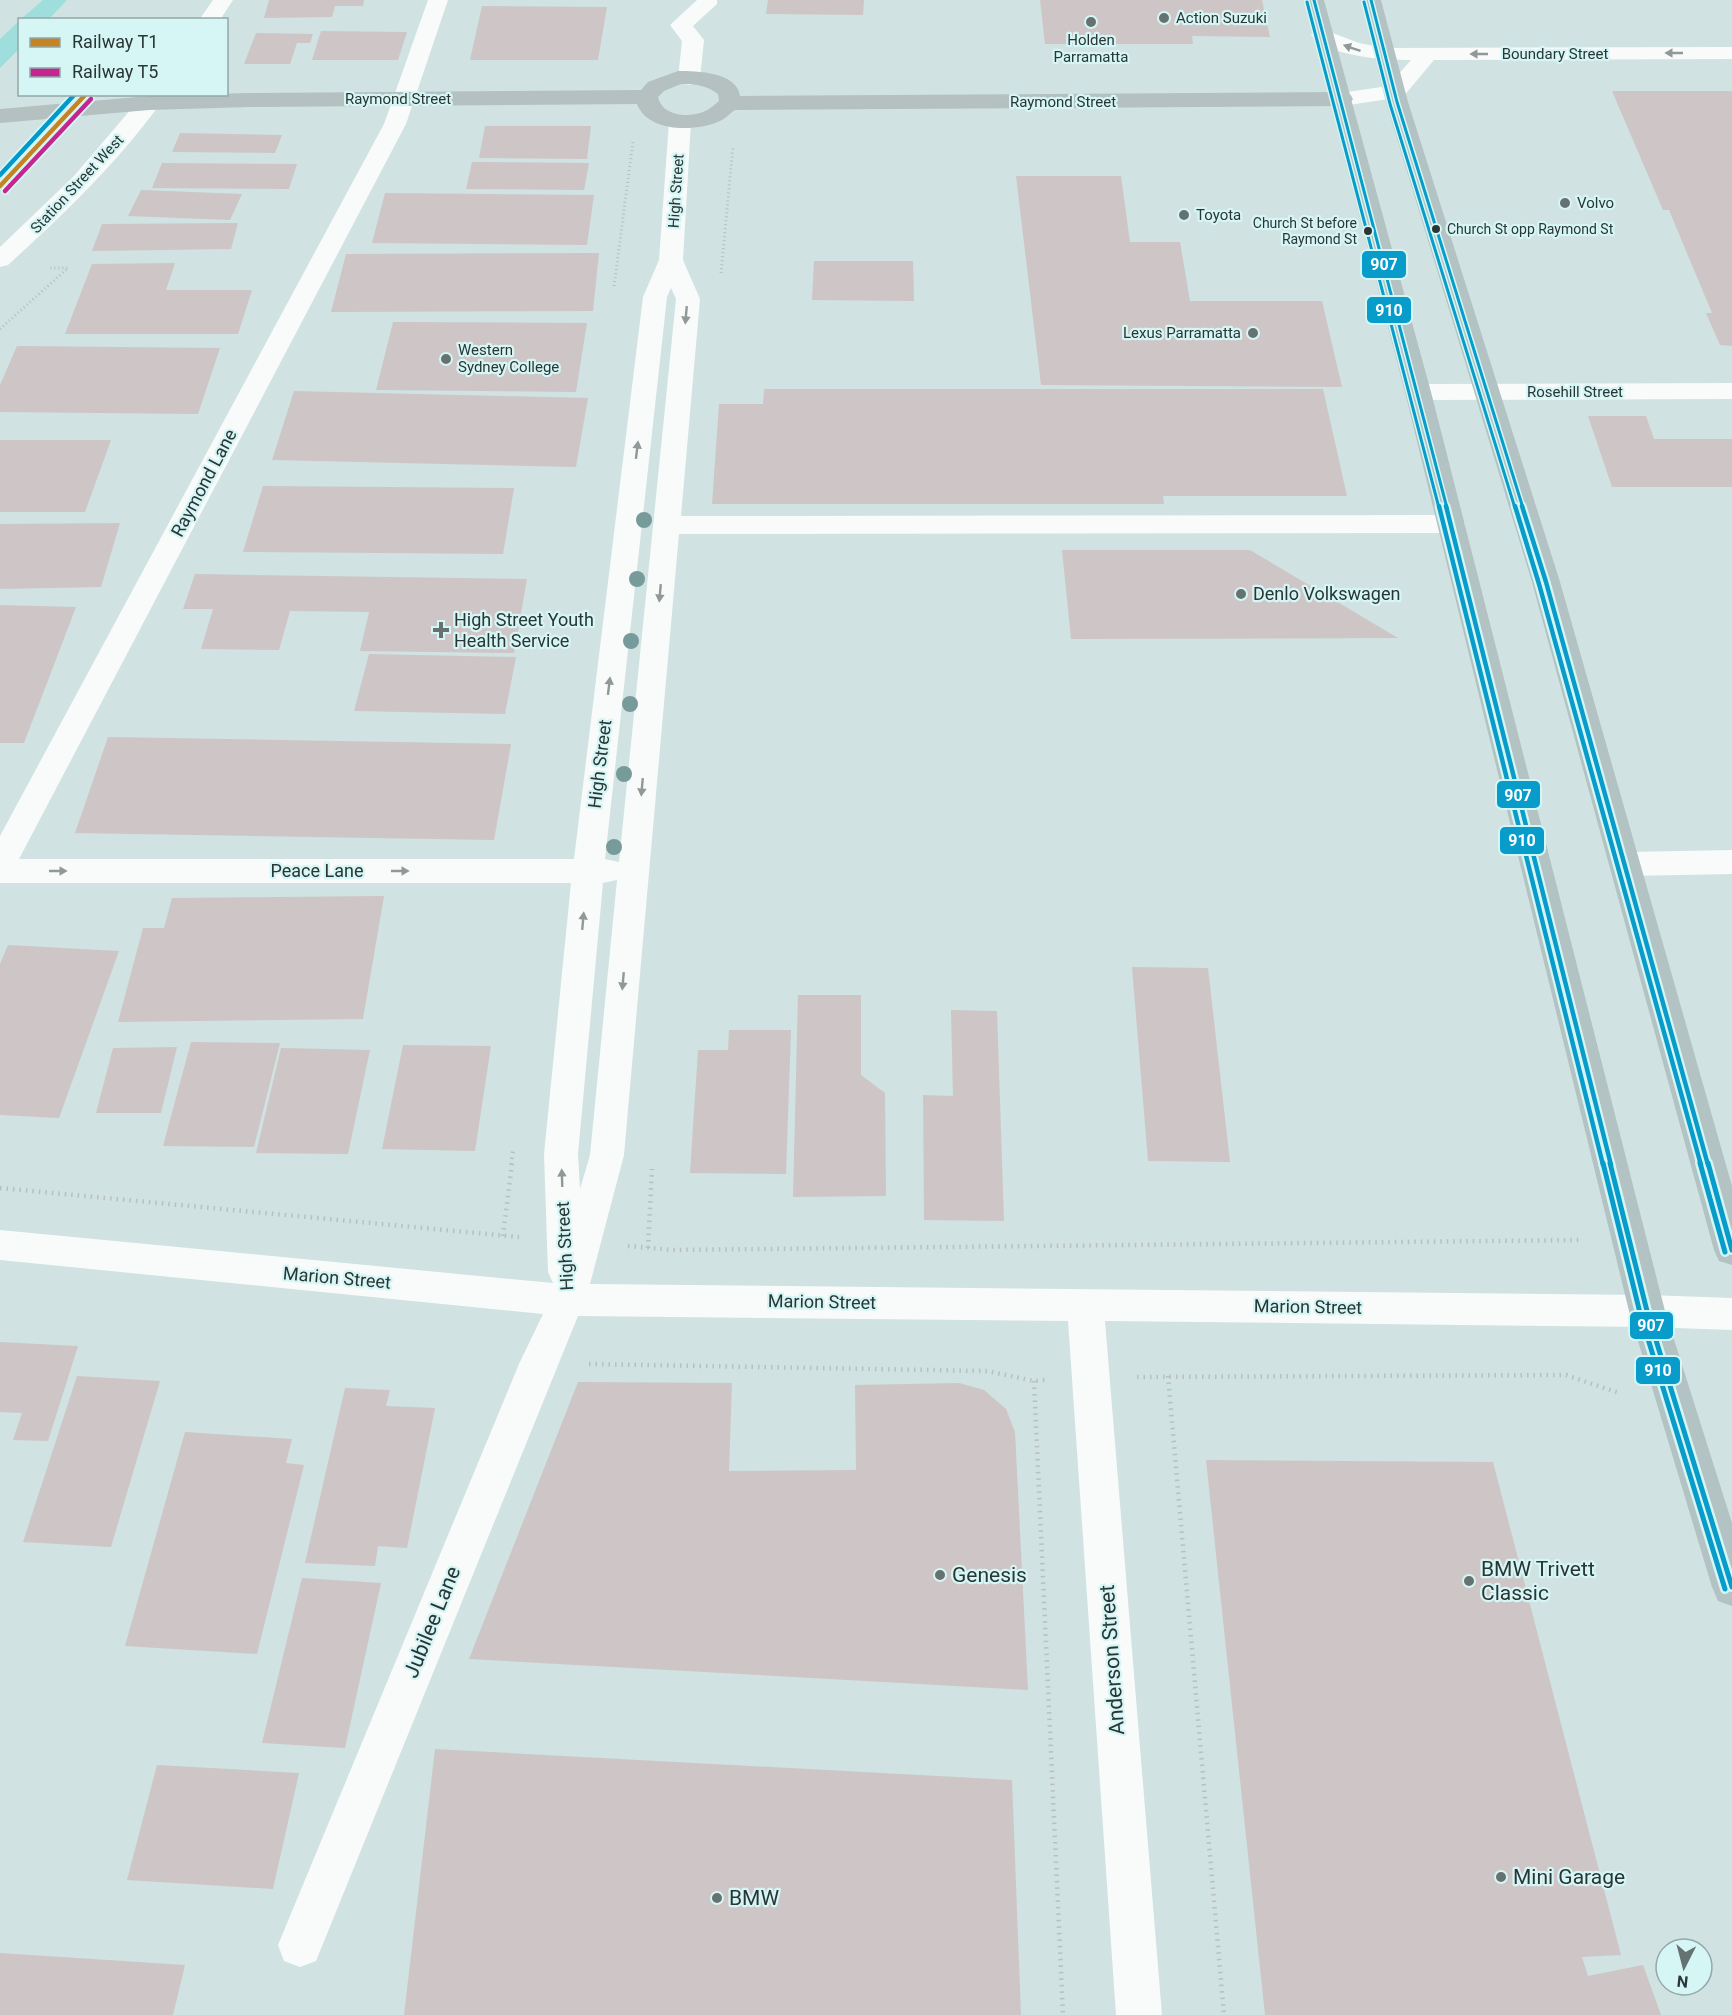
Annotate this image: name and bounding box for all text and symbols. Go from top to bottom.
place label: Action Suzuki [1176,9,1267,27]
marker: Action Suzuki [1157,11,1171,25]
marker: Holden Parramatta [1084,15,1098,29]
legend [18,18,228,96]
text: Railway T1 [72,31,158,52]
place label: Holden Parramatta [1054,31,1128,66]
one-way arrow [1343,43,1361,52]
street label: Boundary Street [1502,45,1608,63]
one-way arrow [1664,48,1683,58]
one-way arrow [1469,49,1488,59]
text: Railway T5 [72,61,158,82]
street label: Raymond Street [345,90,451,108]
street label: Raymond Street [1010,93,1116,111]
street label: Station Street West [27,131,127,237]
street label: High Street [664,153,688,229]
place label: Volvo [1577,194,1614,212]
marker: Volvo [1558,196,1572,210]
place label: Toyota [1196,206,1241,224]
marker: Toyota [1177,208,1191,222]
place label: Church St before Raymond St [1253,215,1357,247]
place label: Church St opp Raymond St [1447,221,1614,237]
marker: Church St opp Raymond St [1430,223,1442,235]
marker: Church St before Raymond St [1362,225,1374,237]
line badge: 907 [1361,250,1407,279]
text: 907 [1370,255,1398,274]
line badge: 910 [1366,296,1412,324]
text: 910 [1375,301,1403,320]
one-way arrow [681,306,691,325]
place label: Lexus Parramatta [1123,324,1241,342]
marker: Lexus Parramatta [1246,326,1260,340]
place label: Western Sydney College [458,341,559,376]
marker: Western Sydney College [439,352,453,366]
street label: Rosehill Street [1527,383,1623,401]
street label: Raymond Lane [166,425,241,540]
one-way arrow [632,441,642,460]
one-way arrow [655,583,665,602]
place label: Denlo Volkswagen [1253,583,1400,604]
marker: Denlo Volkswagen [1234,587,1248,601]
place label: High Street Youth Health Service [454,609,594,651]
marker: High Street Youth Health Service [432,621,450,639]
one-way arrow [605,676,614,695]
street label: High Street [584,718,615,809]
one-way arrow [637,778,647,797]
line badge: 907 [1496,780,1541,809]
text: 907 [1504,786,1532,805]
line badge: 910 [1499,826,1545,855]
text: 910 [1508,831,1536,850]
street label: Peace Lane [271,860,363,881]
one-way arrow [49,866,68,876]
one-way arrow [391,866,410,876]
one-way arrow [578,912,588,931]
one-way arrow [618,972,628,991]
one-way arrow [558,1169,567,1188]
street label: High Street [552,1201,577,1291]
street label: Marion Street [282,1262,392,1293]
street label: Marion Street [768,1290,876,1313]
street label: Marion Street [1254,1295,1362,1318]
line badge: 907 [1629,1311,1674,1340]
text: 907 [1637,1316,1665,1335]
line badge: 910 [1635,1356,1681,1385]
text: 910 [1644,1361,1672,1380]
place label: BMW Trivett Classic [1481,1557,1595,1605]
street label: Jubilee Lane [399,1563,465,1681]
place label: Genesis [952,1563,1027,1587]
marker: Genesis [933,1568,947,1582]
marker: BMW Trivett Classic [1462,1574,1476,1588]
street label: Anderson Street [1095,1584,1129,1736]
place label: Mini Garage [1513,1865,1625,1889]
marker: Mini Garage [1494,1870,1508,1884]
place label: BMW [729,1886,779,1910]
marker: BMW [710,1891,724,1905]
north arrow [1654,1937,1714,1997]
text: N [1676,1971,1689,1991]

